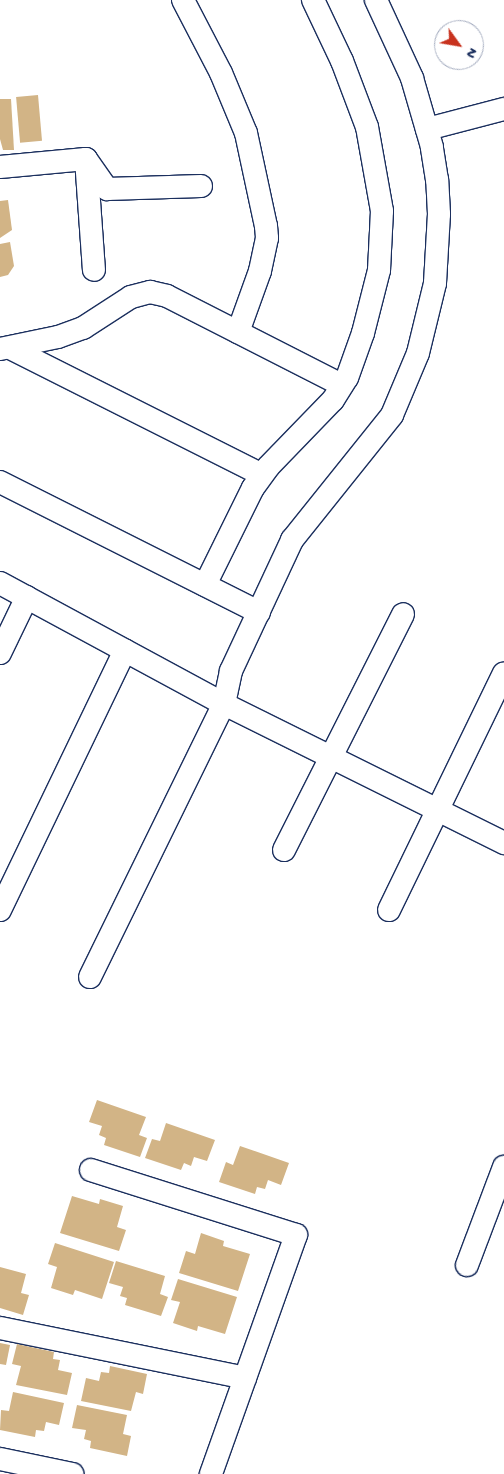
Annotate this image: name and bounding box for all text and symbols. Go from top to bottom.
north arrow [434,20,484,70]
text: N [462,44,481,61]

